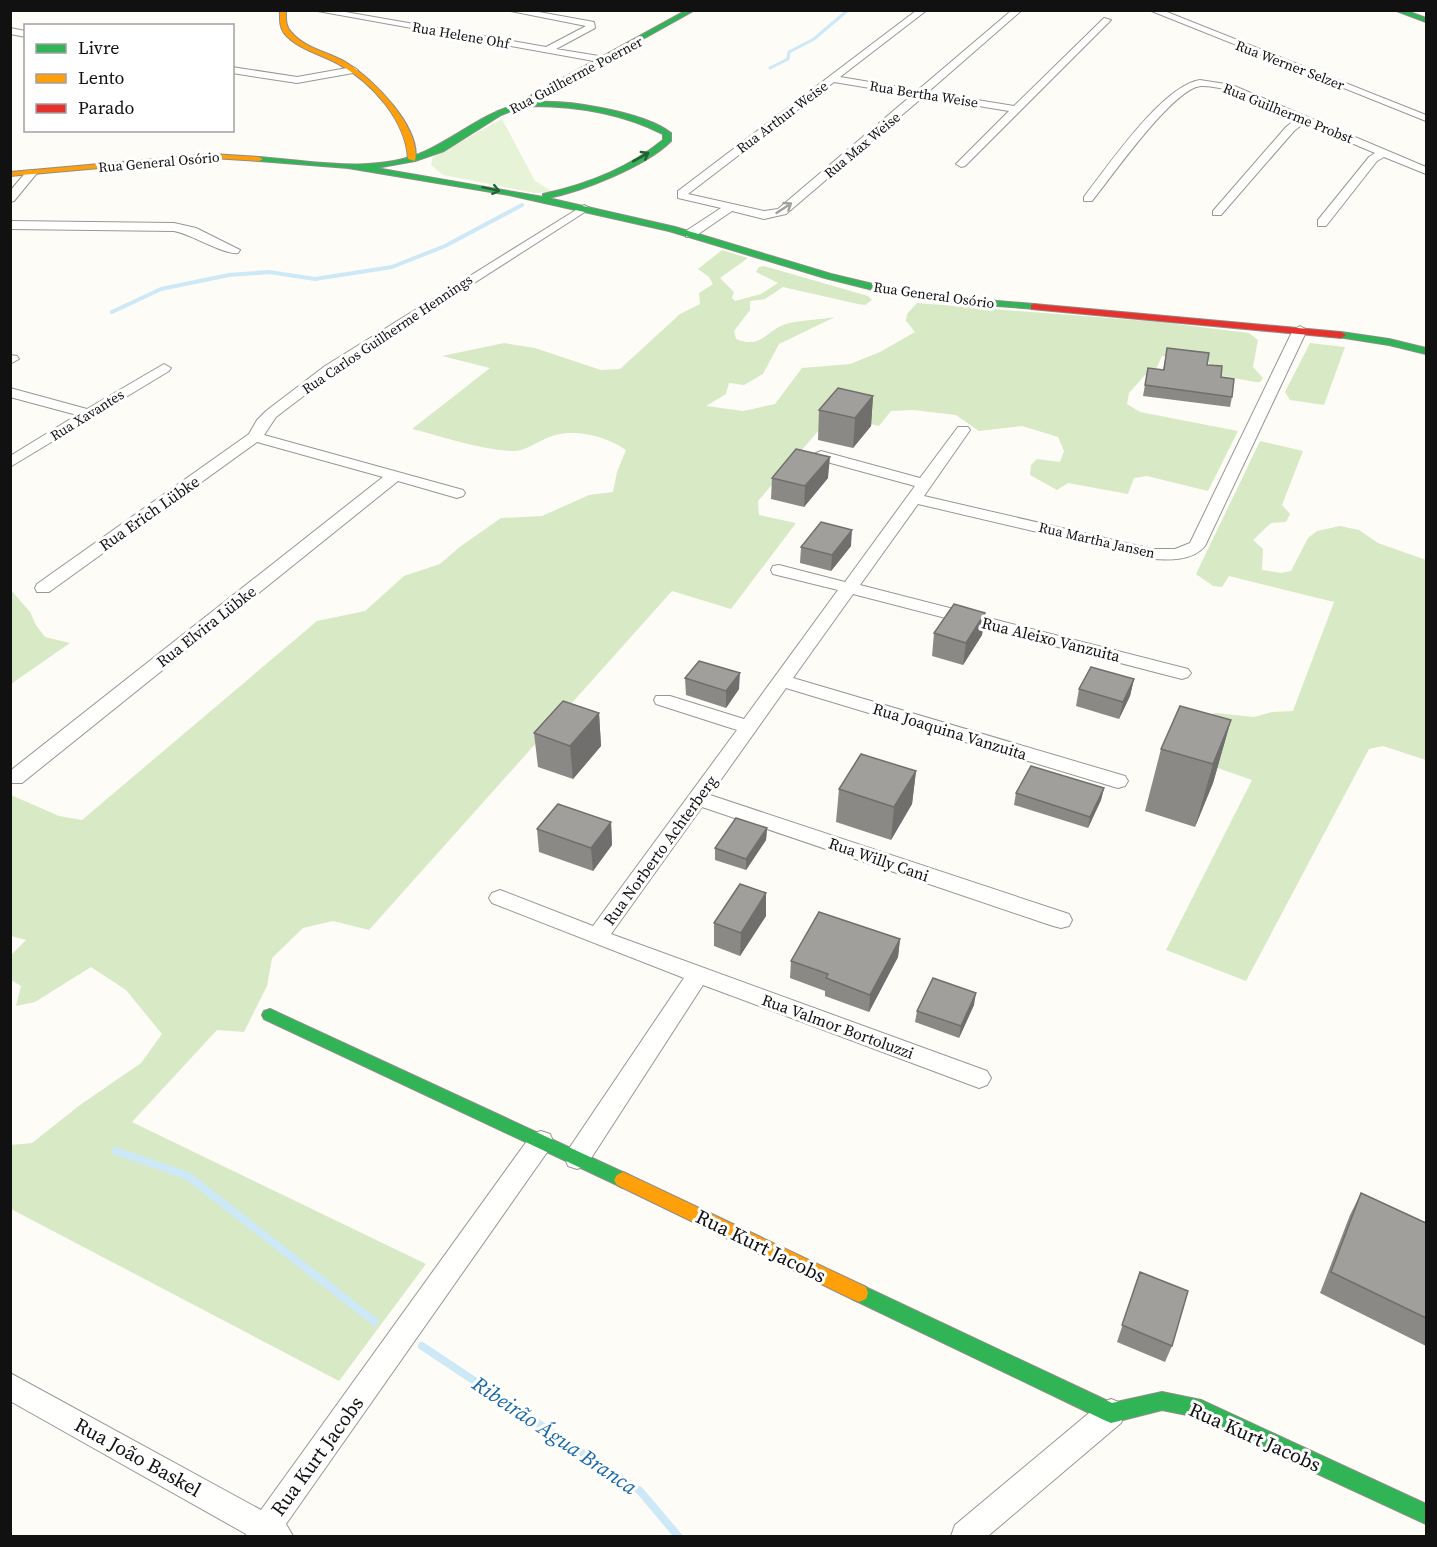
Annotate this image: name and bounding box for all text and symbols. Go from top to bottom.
street label: Rua Helene Ohf [411,17,512,54]
legend [24,24,234,132]
street label: Rua Guilherme Poerner [506,31,646,119]
text: Livre [78,35,120,60]
street label: Rua Werner Selzer [1233,35,1347,95]
text: Lento [78,65,125,90]
street label: Rua Arthur Weise [732,76,832,158]
street label: Rua Bertha Weise [868,76,980,112]
street label: Rua Guilherme Probst [1220,78,1356,148]
text: Parado [78,95,134,120]
street label: Rua Max Weise [819,107,905,183]
street label: Rua General Osório [98,147,221,177]
one-way arrow [632,151,650,162]
one-way arrow [481,184,501,195]
one-way arrow [776,202,793,215]
street label: Rua Carlos Guilherme Hennings [298,269,476,399]
street label: Rua General Osório [872,277,996,313]
street label: Rua Xavantes [46,384,128,446]
street label: Rua Erich Lübke [94,470,204,556]
street label: Rua Martha Jansen [1037,517,1158,563]
street label: Rua Elvira Lübke [151,580,261,672]
street label: Rua Aleixo Vanzuita [980,611,1123,667]
street label: Rua Joaquina Vanzuita [870,697,1031,765]
street label: Rua Norberto Achterberg [598,771,722,929]
street label: Rua Willy Cani [826,832,932,887]
street label: Rua Valmor Bortoluzzi [759,988,917,1064]
street label: Rua Kurt Jacobs [691,1202,831,1290]
water label: Ribeirão Água Branca [466,1368,643,1501]
street label: Rua Kurt Jacobs [264,1390,370,1522]
street label: Rua Kurt Jacobs [1185,1395,1325,1479]
street label: Rua João Baskel [70,1411,206,1503]

